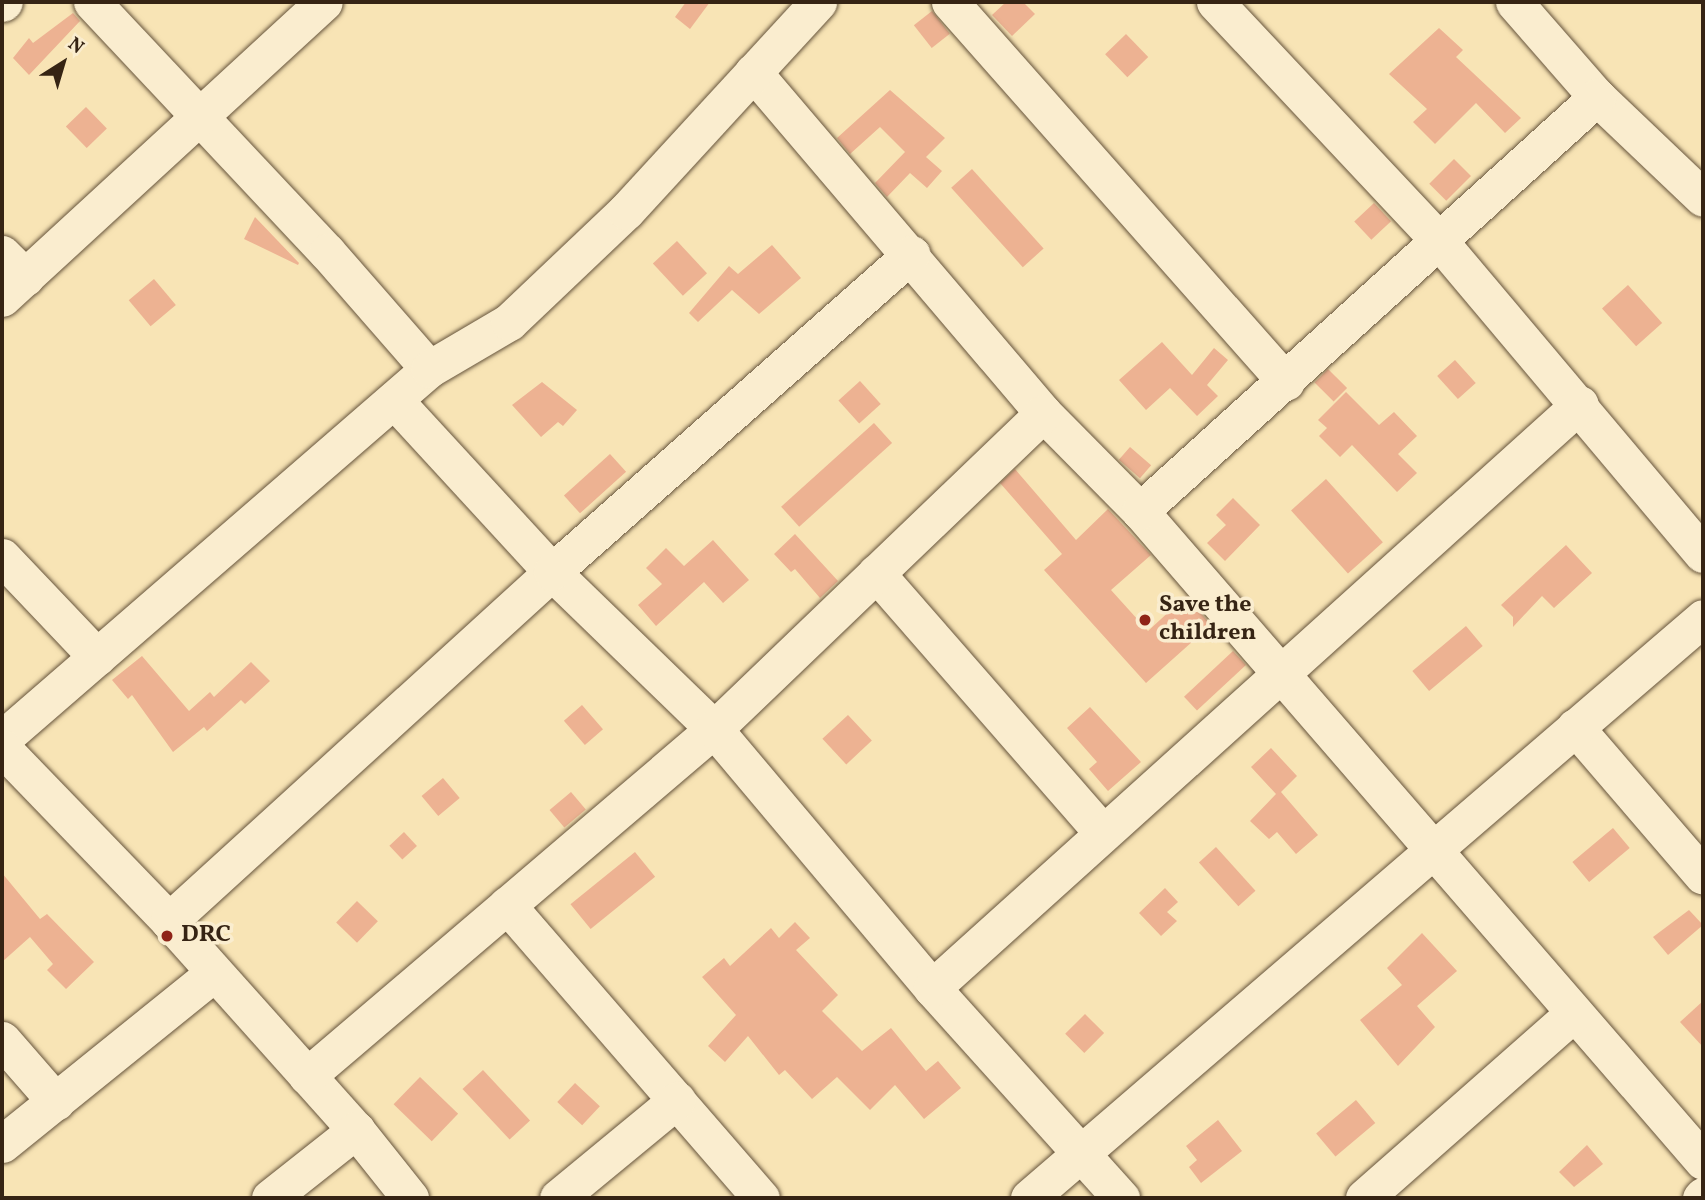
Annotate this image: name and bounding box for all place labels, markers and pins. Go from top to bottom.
place label: Save the children [1159,592,1256,648]
marker: Save the children [1137,612,1153,628]
place label: DRC [181,922,231,950]
marker: DRC [159,928,175,944]

